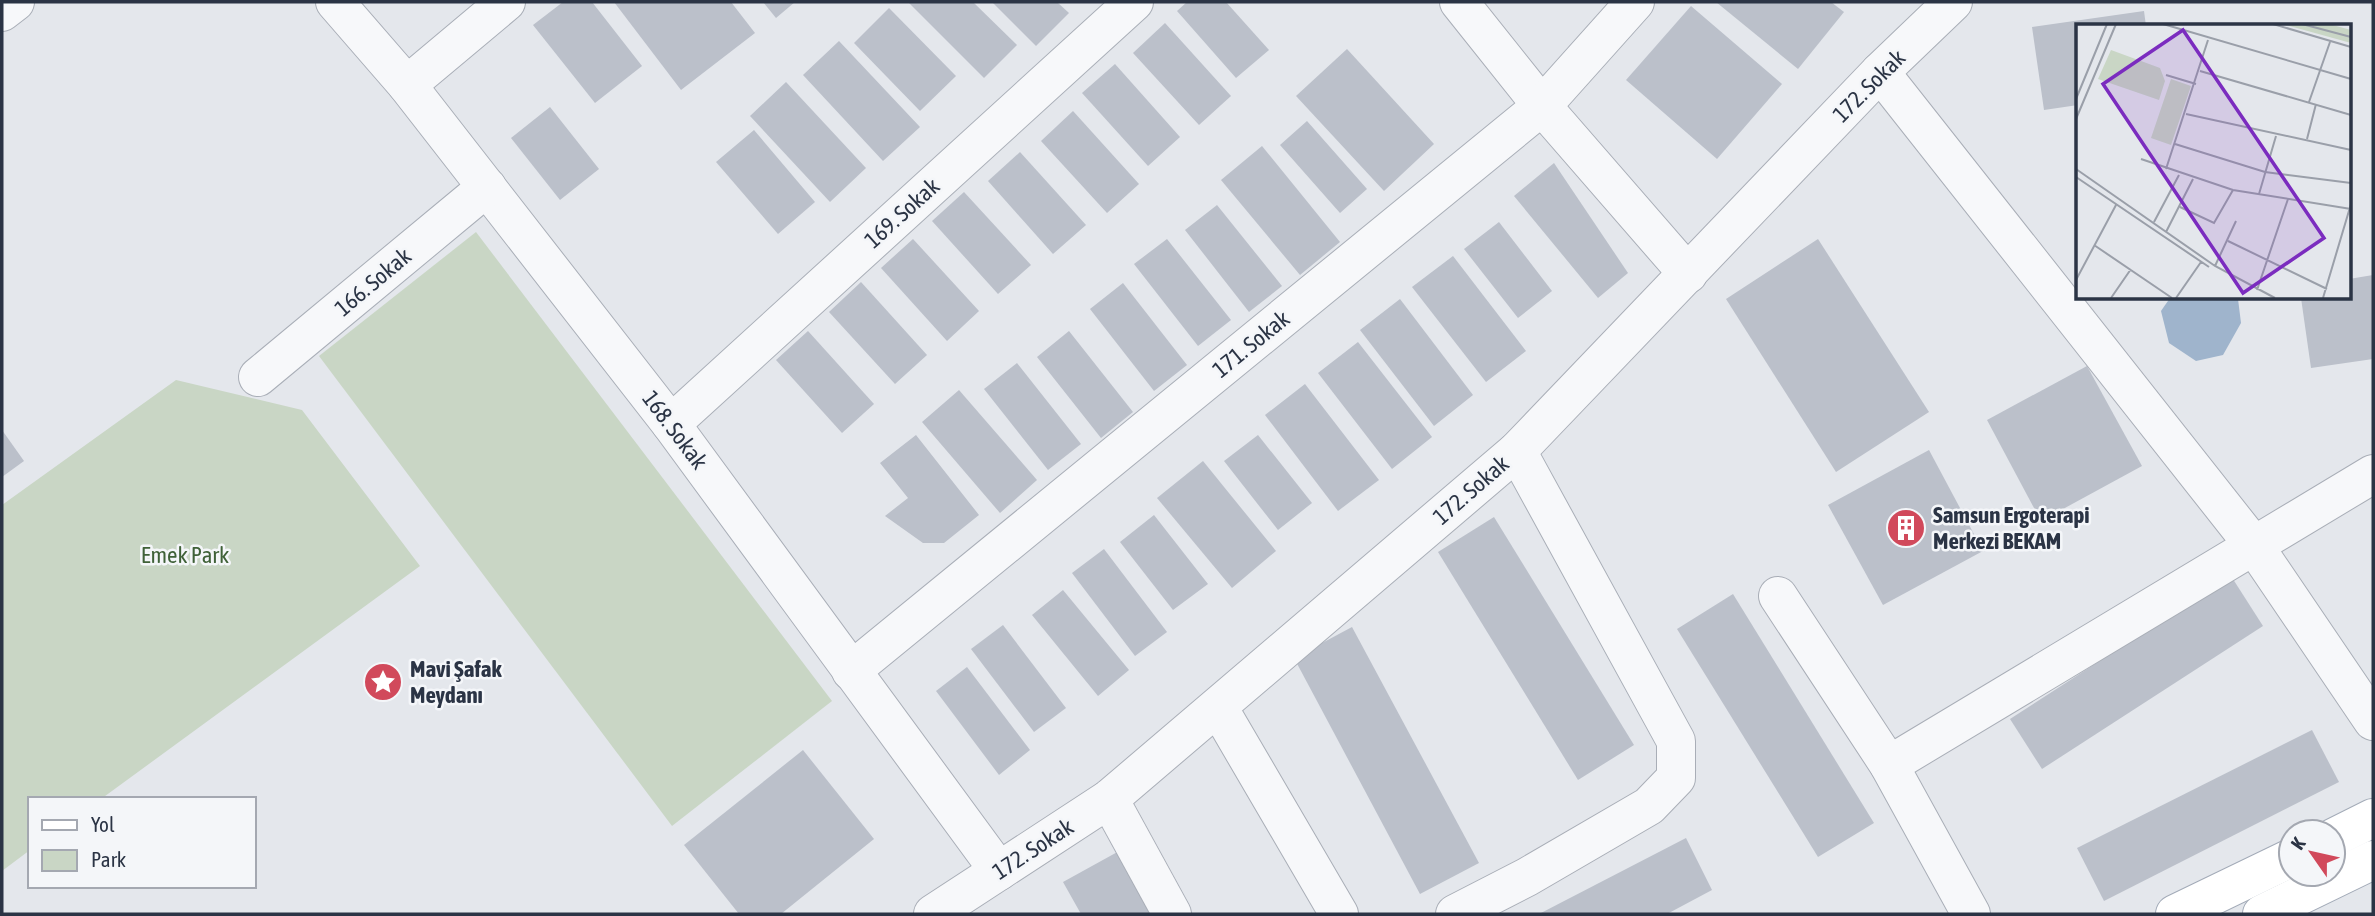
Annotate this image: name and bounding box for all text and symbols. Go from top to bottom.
inset map [2076,24,2350,299]
street label: 172. Sokak [1828,45,1910,127]
street label: 169. Sokak [859,173,945,253]
street label: 166. Sokak [330,243,416,321]
street label: 171. Sokak [1207,305,1295,383]
street label: 168. Sokak [637,386,713,474]
street label: 172. Sokak [1428,450,1514,530]
place label: Samsun Ergoterapi Merkezi BEKAM [1933,502,2090,554]
building icon: Samsun Ergoterapi Merkezi BEKAM [1885,507,1927,549]
park label: Emek Park [141,542,229,568]
place label: Mavi Şafak Meydanı [410,656,502,708]
place icon: Mavi Şafak Meydanı [362,661,404,703]
legend [28,797,256,888]
text: Yol [91,812,115,836]
street label: 172. Sokak [988,813,1078,885]
north arrow [2277,818,2347,888]
text: K [2286,833,2310,854]
text: Park [91,847,126,871]

